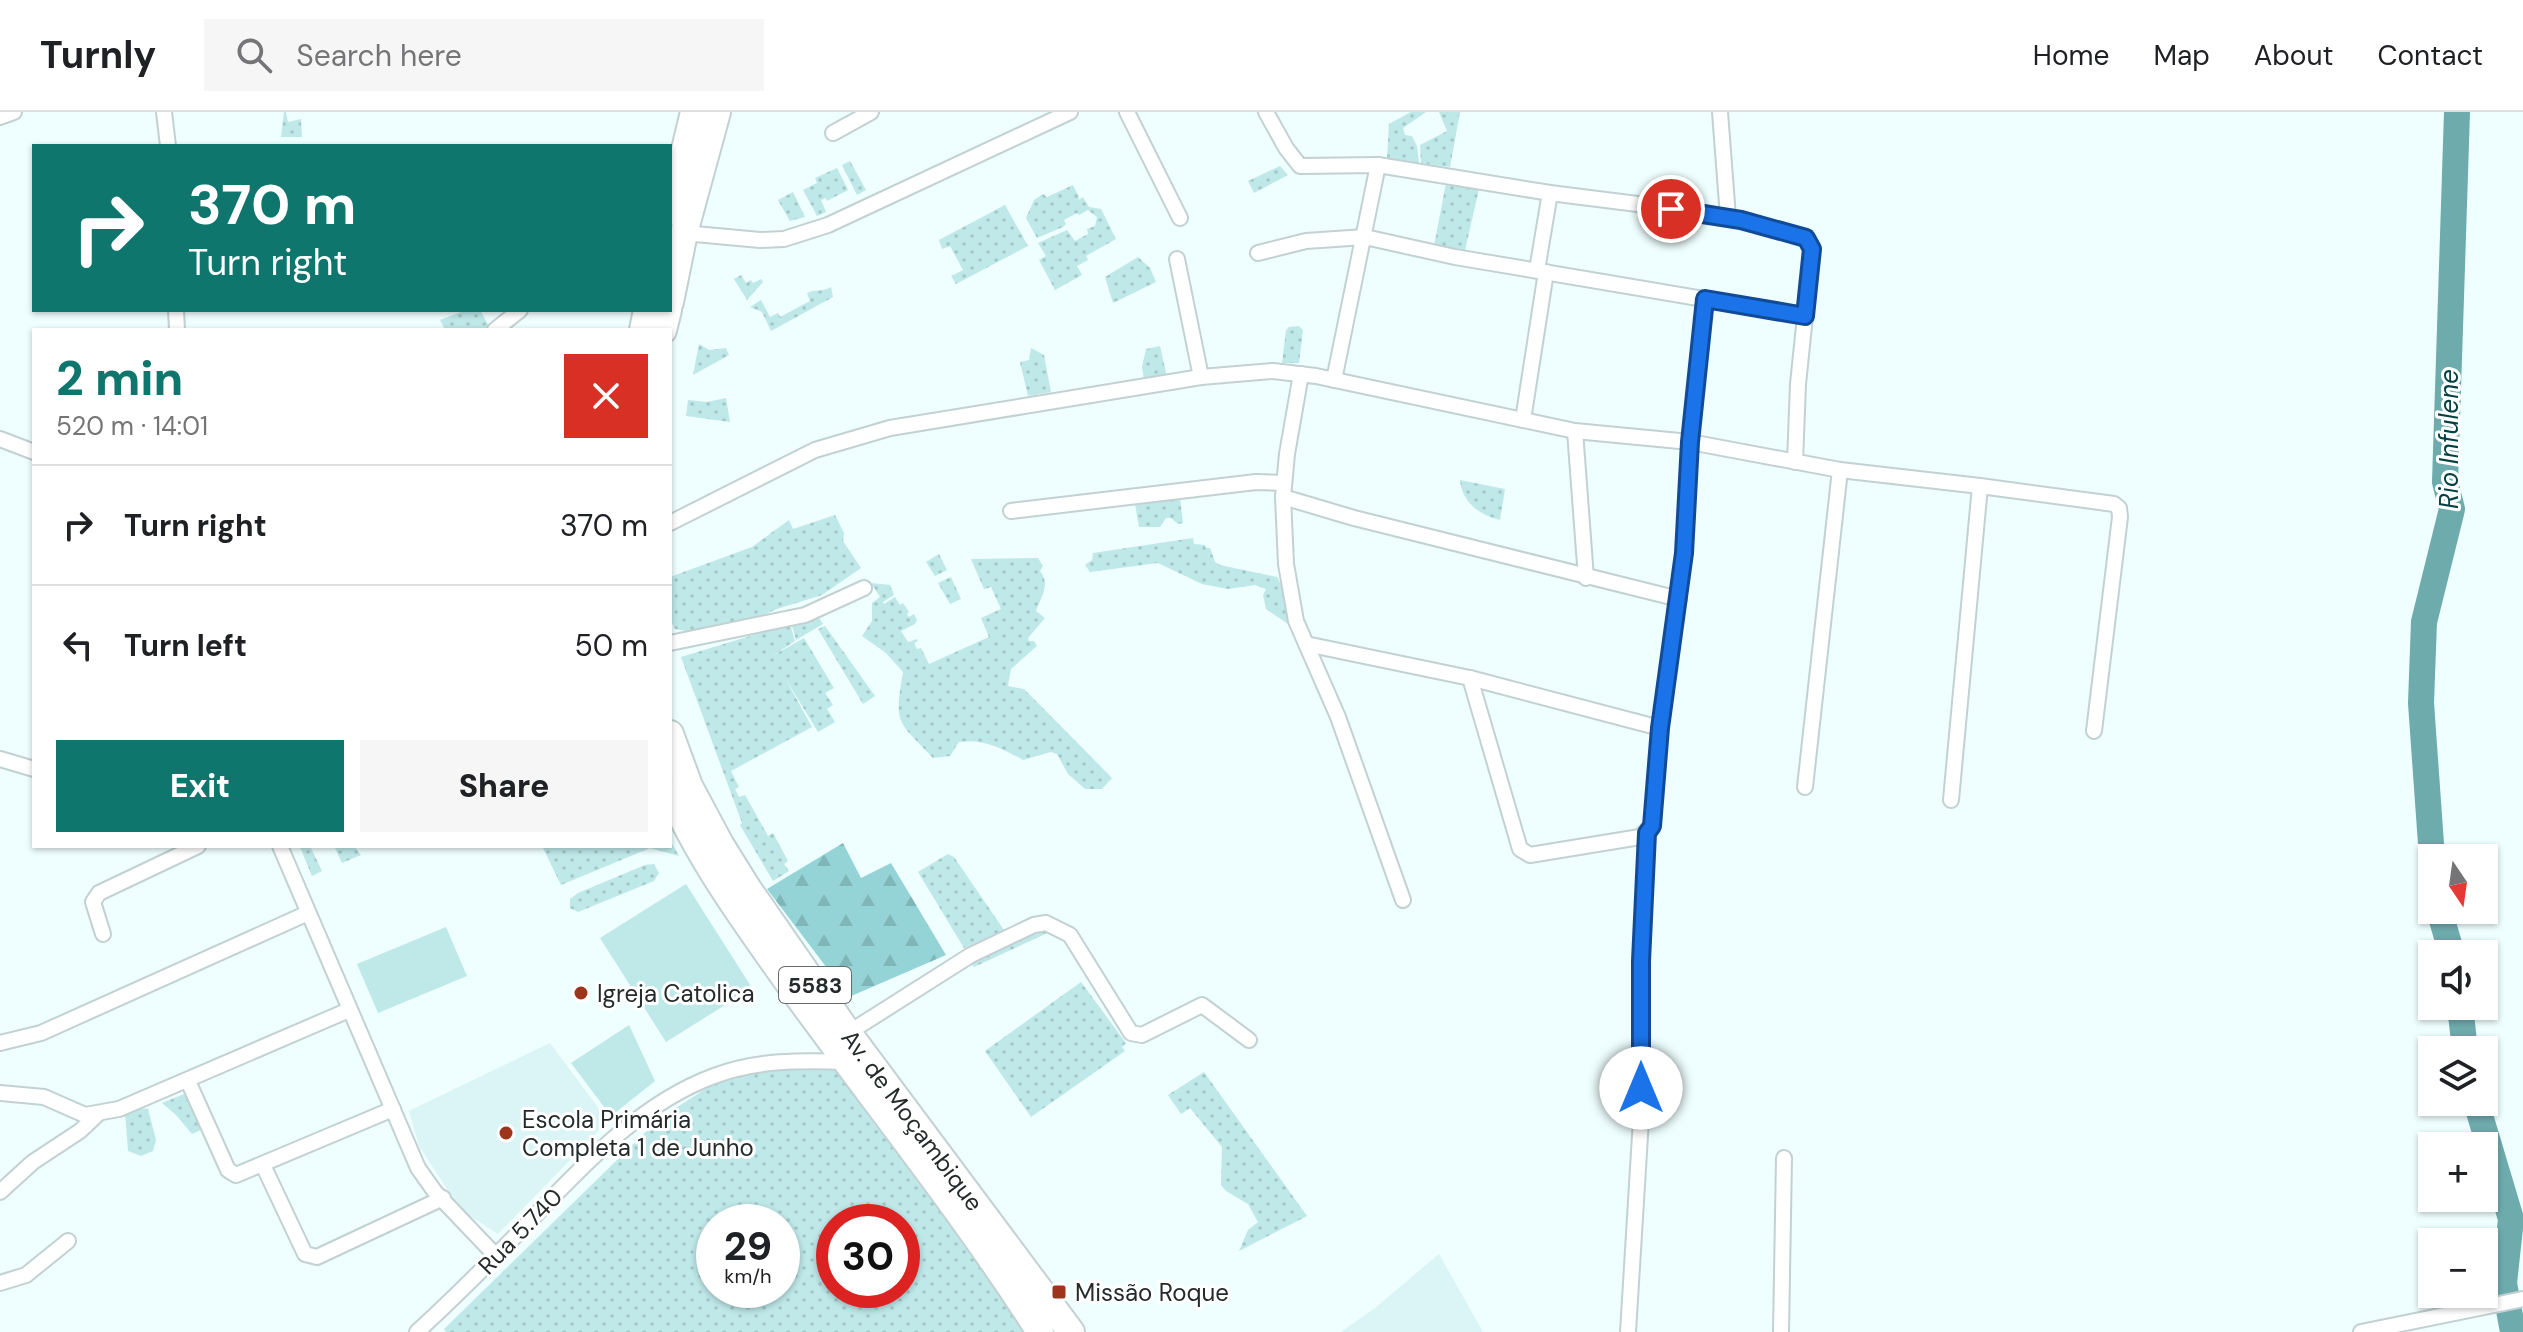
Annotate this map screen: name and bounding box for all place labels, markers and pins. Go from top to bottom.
pin [1637,175,1705,243]
place label: Igreja Catolica [597,978,754,1009]
marker: Igreja Catolica [572,984,590,1002]
place label: Escola Primária Completa 1 de Junho [522,1104,754,1163]
marker: Escola Primária Completa 1 de Junho [497,1124,515,1142]
place label: Missão Roque [1075,1277,1229,1308]
marker: Missão Roque [1050,1283,1068,1301]

